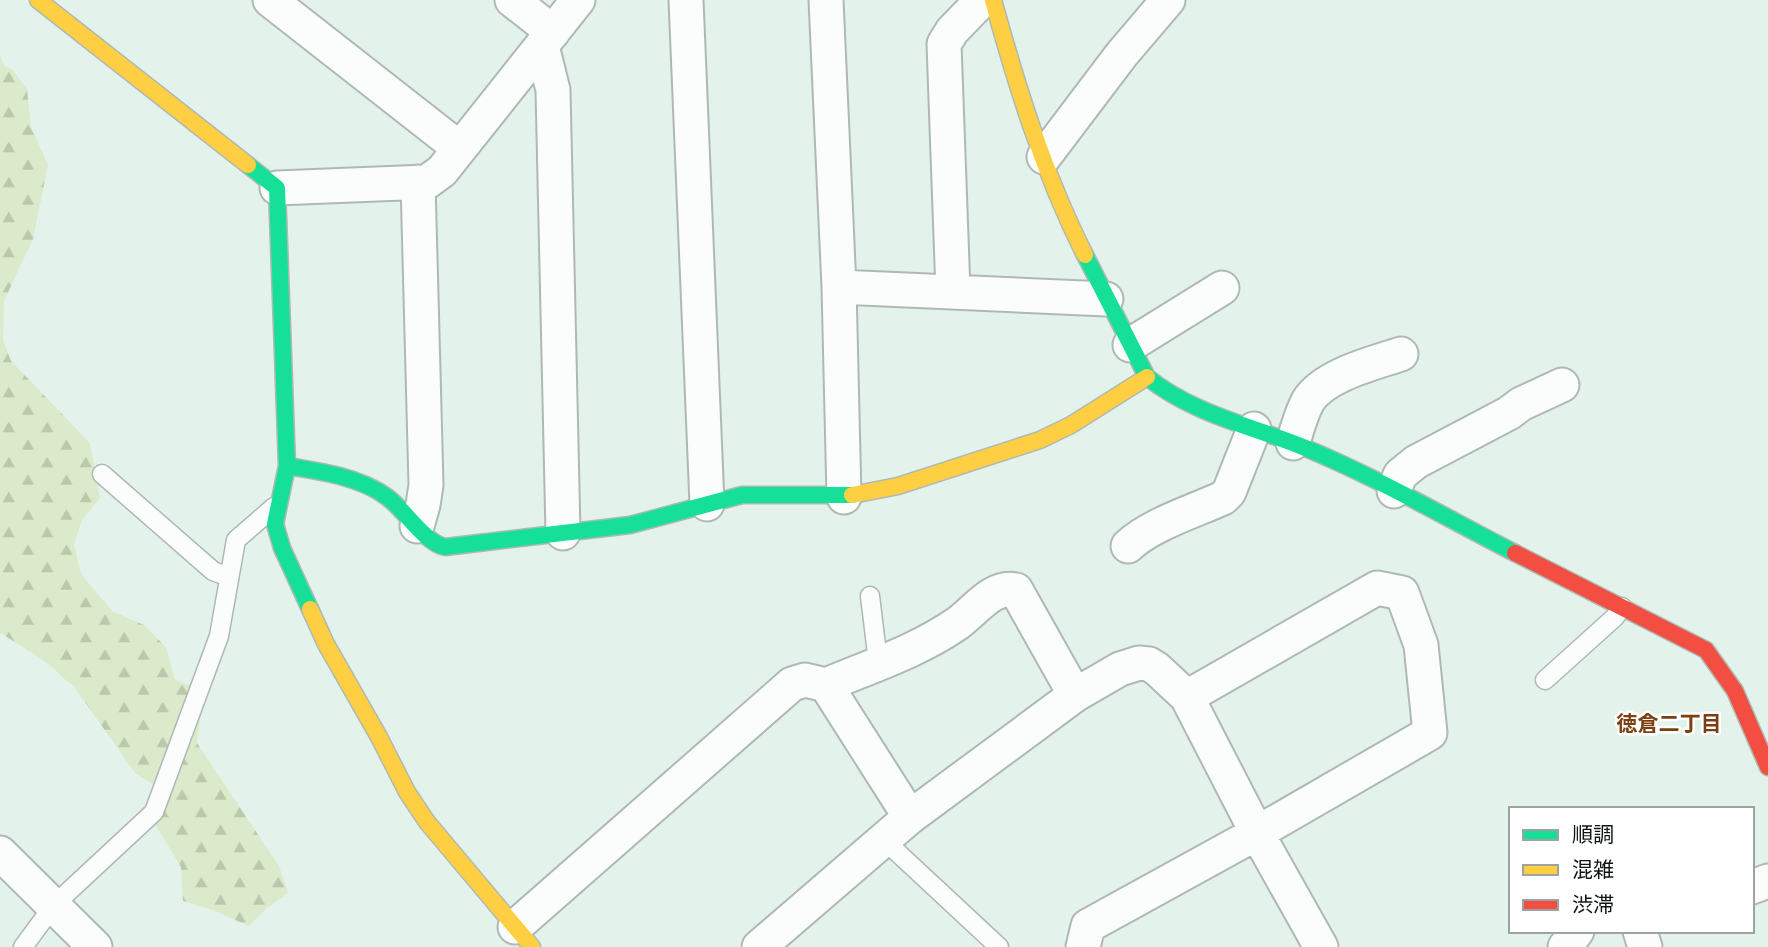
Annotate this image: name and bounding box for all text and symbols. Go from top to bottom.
district label: 徳倉二丁目 [1617,712,1722,737]
legend [1509,807,1754,933]
text: 順調 [1572,823,1614,848]
text: 混雑 [1572,858,1614,883]
text: 渋滞 [1572,893,1614,918]

